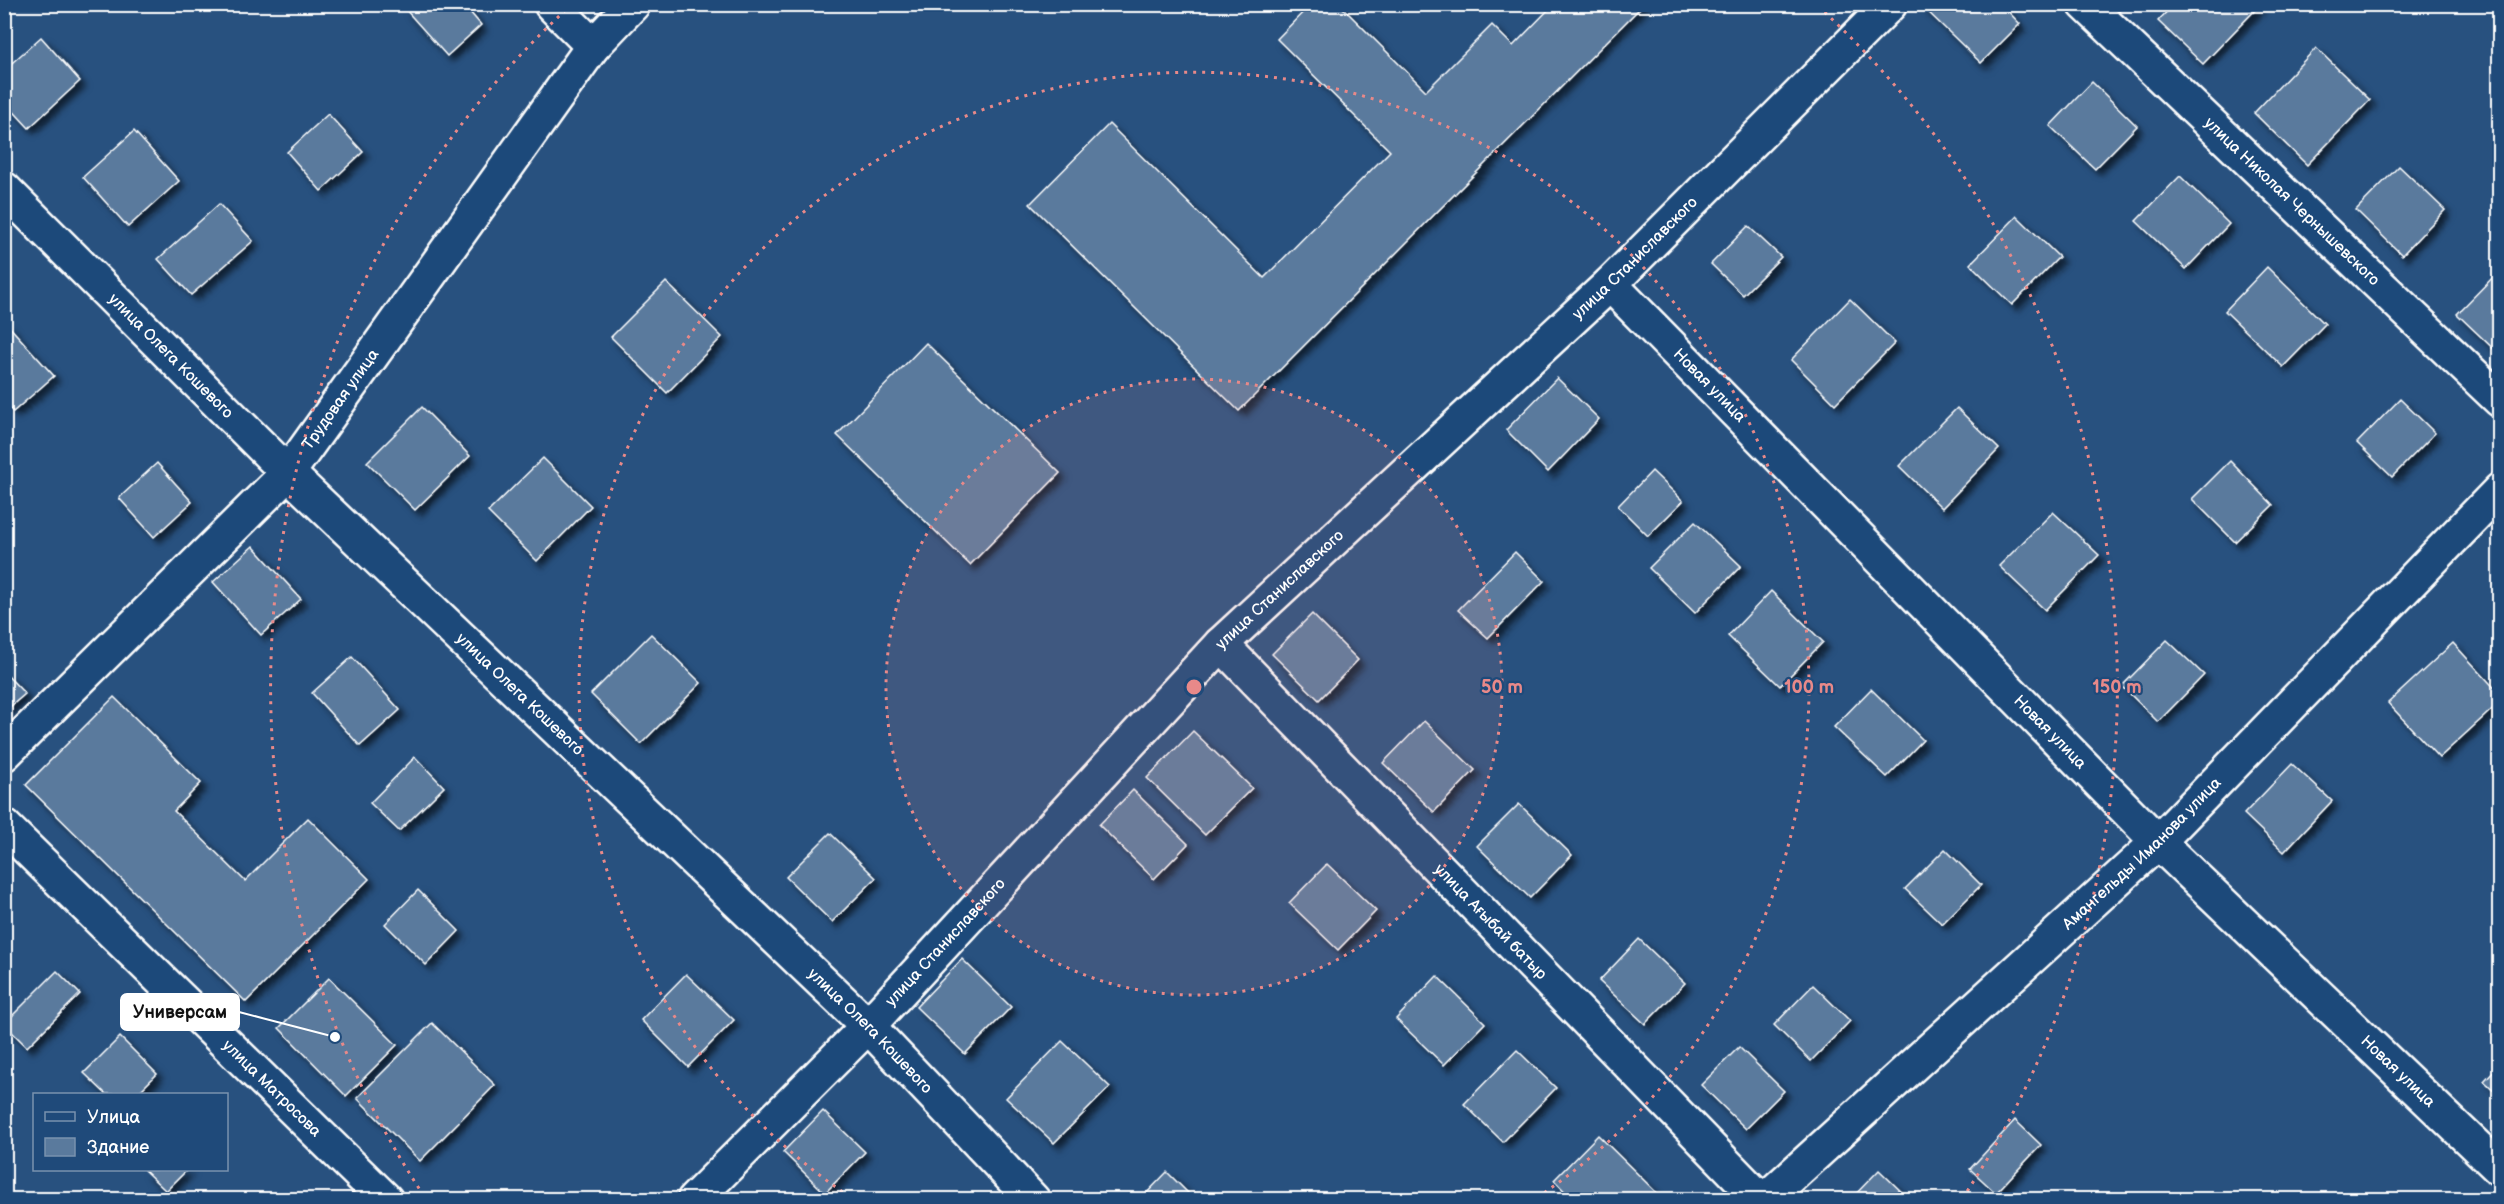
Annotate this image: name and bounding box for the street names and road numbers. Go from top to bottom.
street label: улица Николая Чернышевского [2200,113,2384,289]
street label: улица Станиславского [1568,193,1701,324]
street label: улица Олега Кошевого [104,289,237,422]
street label: Трудовая улица [298,345,383,453]
street label: Новая улица [1669,345,1750,426]
street label: улица Станиславского [1211,526,1348,653]
street label: улица Олега Кошевого [452,629,587,759]
street label: Новая улица [2010,691,2091,773]
street label: Амангельды Иманова улица [2058,773,2226,934]
street label: улица Ағыбай батыр [1430,860,1551,983]
street label: улица Станиславского [881,874,1009,1010]
street label: улица Олега Кошевого [804,964,936,1097]
street label: Новая улица [2357,1031,2439,1112]
street label: улица Матросова [219,1036,326,1141]

